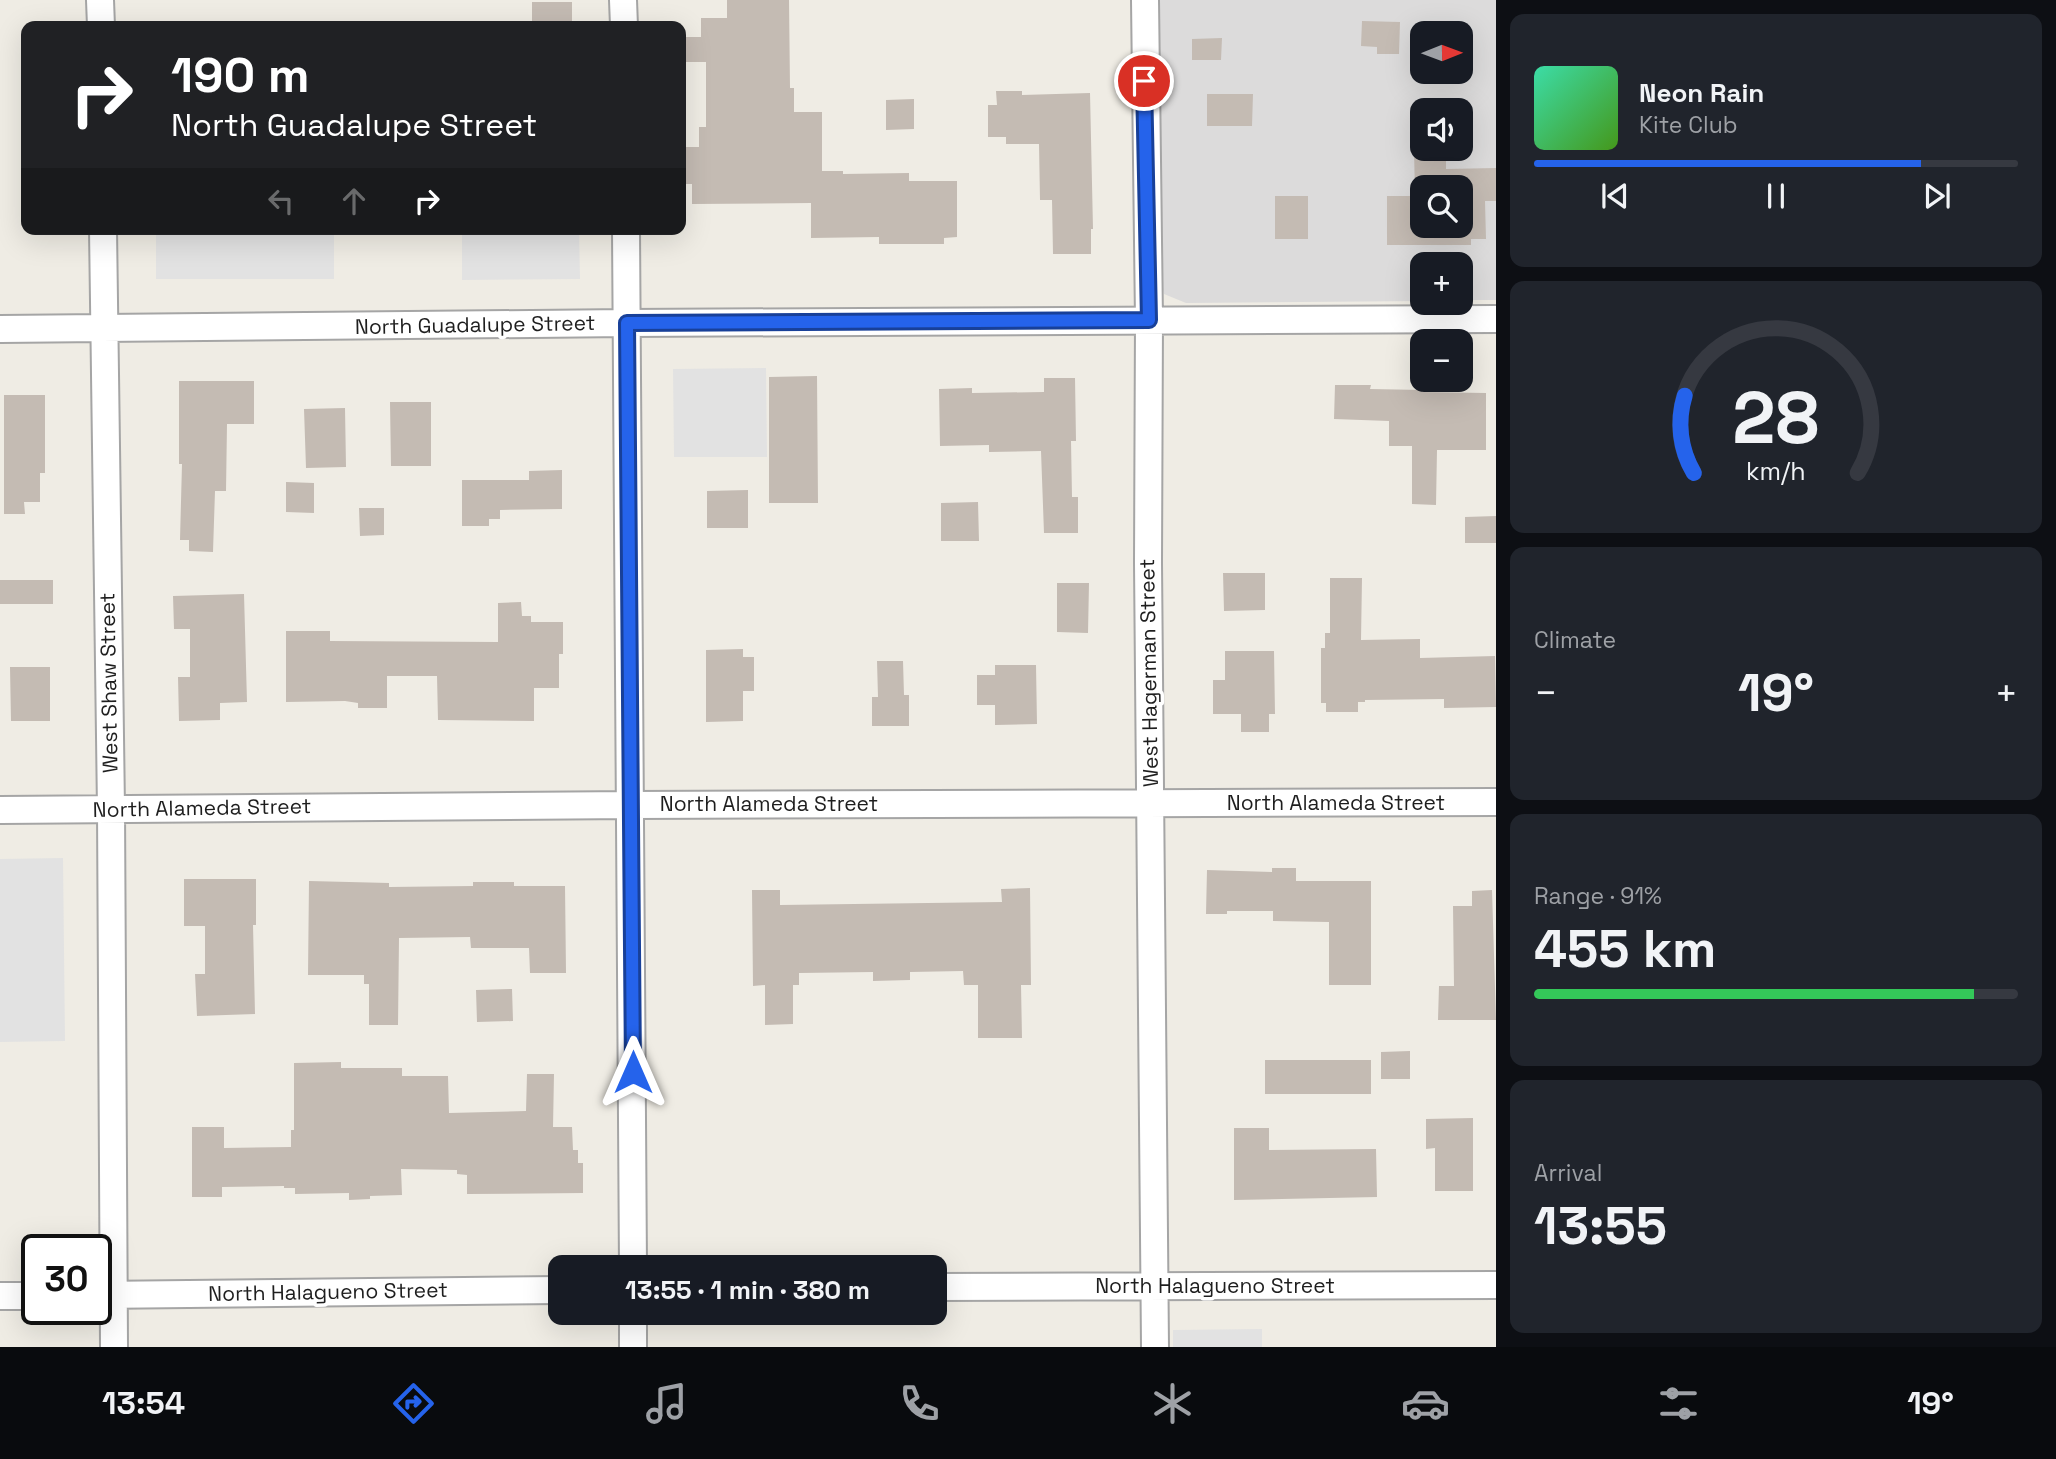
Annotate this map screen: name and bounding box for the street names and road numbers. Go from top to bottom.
street label: North Guadalupe Street [355,309,595,340]
street label: West Hagerman Street [1133,559,1164,787]
street label: West Shaw Street [93,593,124,773]
street label: North Alameda Street [1227,789,1445,816]
street label: North Alameda Street [660,790,878,817]
street label: North Alameda Street [92,792,312,823]
street label: North Halagueno Street [1095,1272,1335,1299]
street label: North Halagueno Street [208,1276,448,1307]

